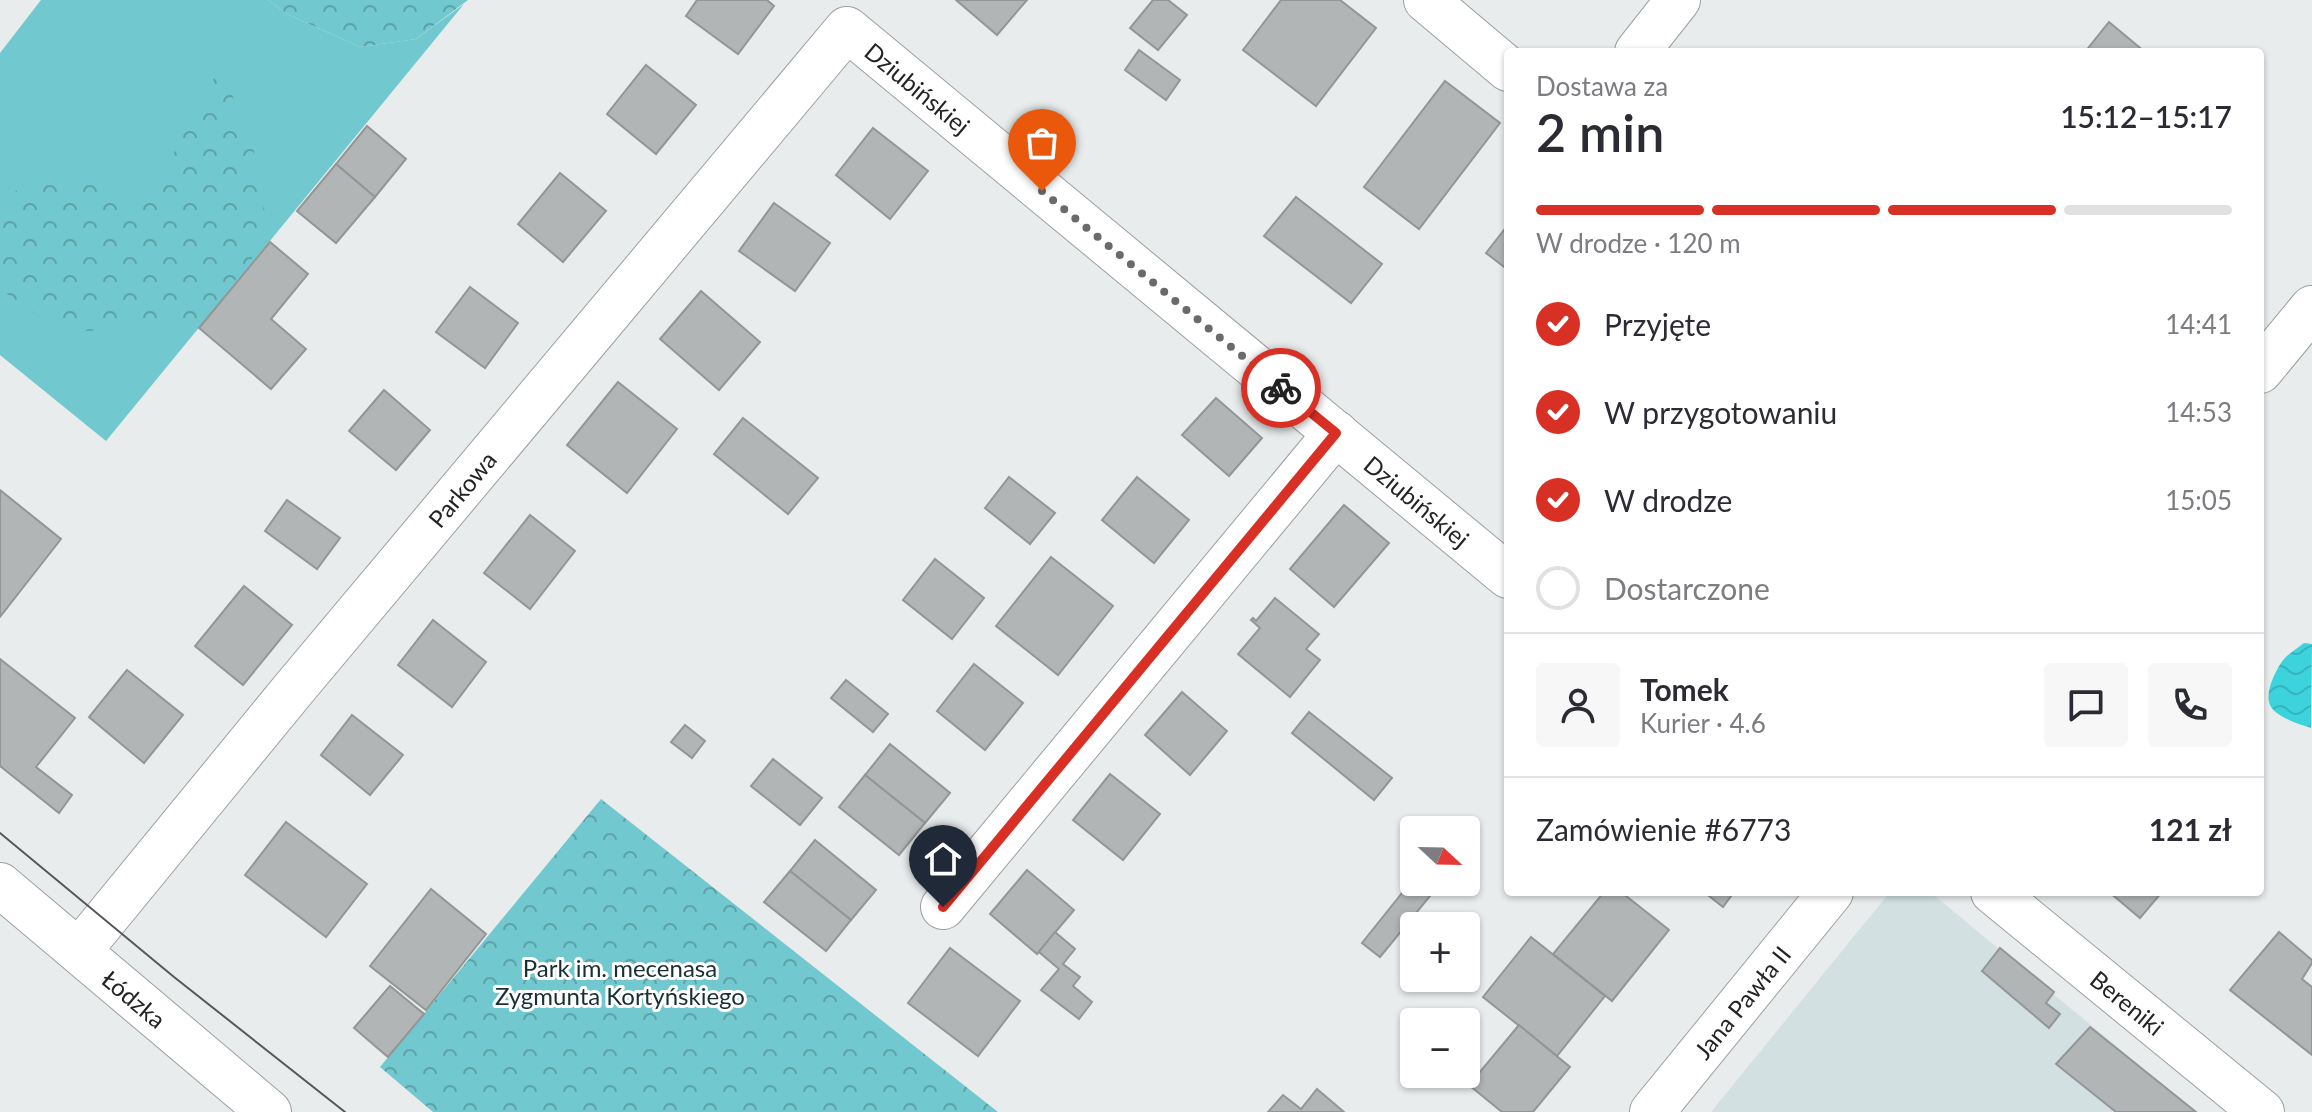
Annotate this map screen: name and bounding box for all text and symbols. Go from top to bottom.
street label: Dziubińskiej [860,36,976,139]
text: Dostawa za [1536,70,1668,102]
text: 15:12–15:17 [2060,98,2232,134]
text: 2 min [1536,101,1664,163]
pin [1008,109,1076,191]
icon: bag [1020,121,1064,165]
text: W drodze · 120 m [1536,227,1741,259]
icon: check [1536,302,1580,346]
text: Przyjęte [1604,306,1711,342]
text: 14:41 [2165,308,2232,340]
courier [1241,348,1321,428]
icon: bike [1259,366,1303,410]
icon: check [1536,390,1580,434]
text: W przygotowaniu [1604,394,1837,430]
text: 14:53 [2165,396,2232,428]
street label: Parkowa [421,445,502,533]
street label: Dziubińskiej [1359,449,1475,553]
icon: check [1536,478,1580,522]
text: W drodze [1604,482,1732,518]
text: 15:05 [2165,484,2232,516]
text: Dostarczone [1604,570,1770,606]
button: person [1536,663,1620,747]
button: chat [2044,663,2128,747]
button: phone [2148,663,2232,747]
text: Tomek [1640,671,1729,707]
text: Kurier · 4.6 [1640,707,1766,739]
text: Zamówienie #6773 [1536,811,1791,847]
text: 121 zł [2149,811,2232,847]
north arrow [1400,816,1480,896]
map controls [1400,816,1480,1088]
pin [909,825,977,907]
icon: home [921,837,965,881]
button: + [1400,912,1480,992]
street label: Jana Pawła II [1687,940,1796,1064]
park label: Park im. mecenasa Zygmunta Kortyńskiego [495,953,745,1010]
street label: Łódzka [97,964,172,1033]
street label: Bereniki [2085,964,2170,1041]
button: − [1400,1008,1480,1088]

